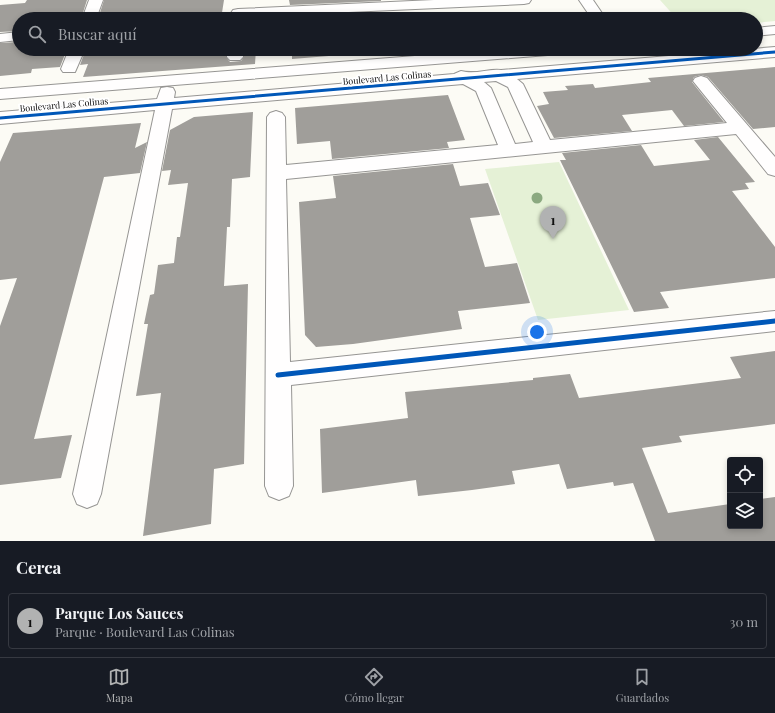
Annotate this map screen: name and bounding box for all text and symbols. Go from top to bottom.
search box [12,12,763,56]
icon: search [26,23,48,45]
text: Buscar aquí [58,24,137,44]
street label: Boulevard Las Colinas [342,67,432,87]
street label: Boulevard Las Colinas [19,94,109,114]
pin: 1 [540,206,566,239]
your location [527,322,547,342]
map controls [727,457,763,529]
button: locate [727,457,763,493]
button: layers [727,493,763,529]
text: Cerca [16,556,61,578]
text: Parque Los Sauces [55,603,184,623]
text: 1 [28,613,32,630]
text: 30 m [730,613,758,630]
text: Parque · Boulevard Las Colinas [55,623,235,640]
tab: Mapa [106,666,133,705]
tab: Cómo llegar [344,666,404,705]
tab: Guardados [616,666,669,705]

